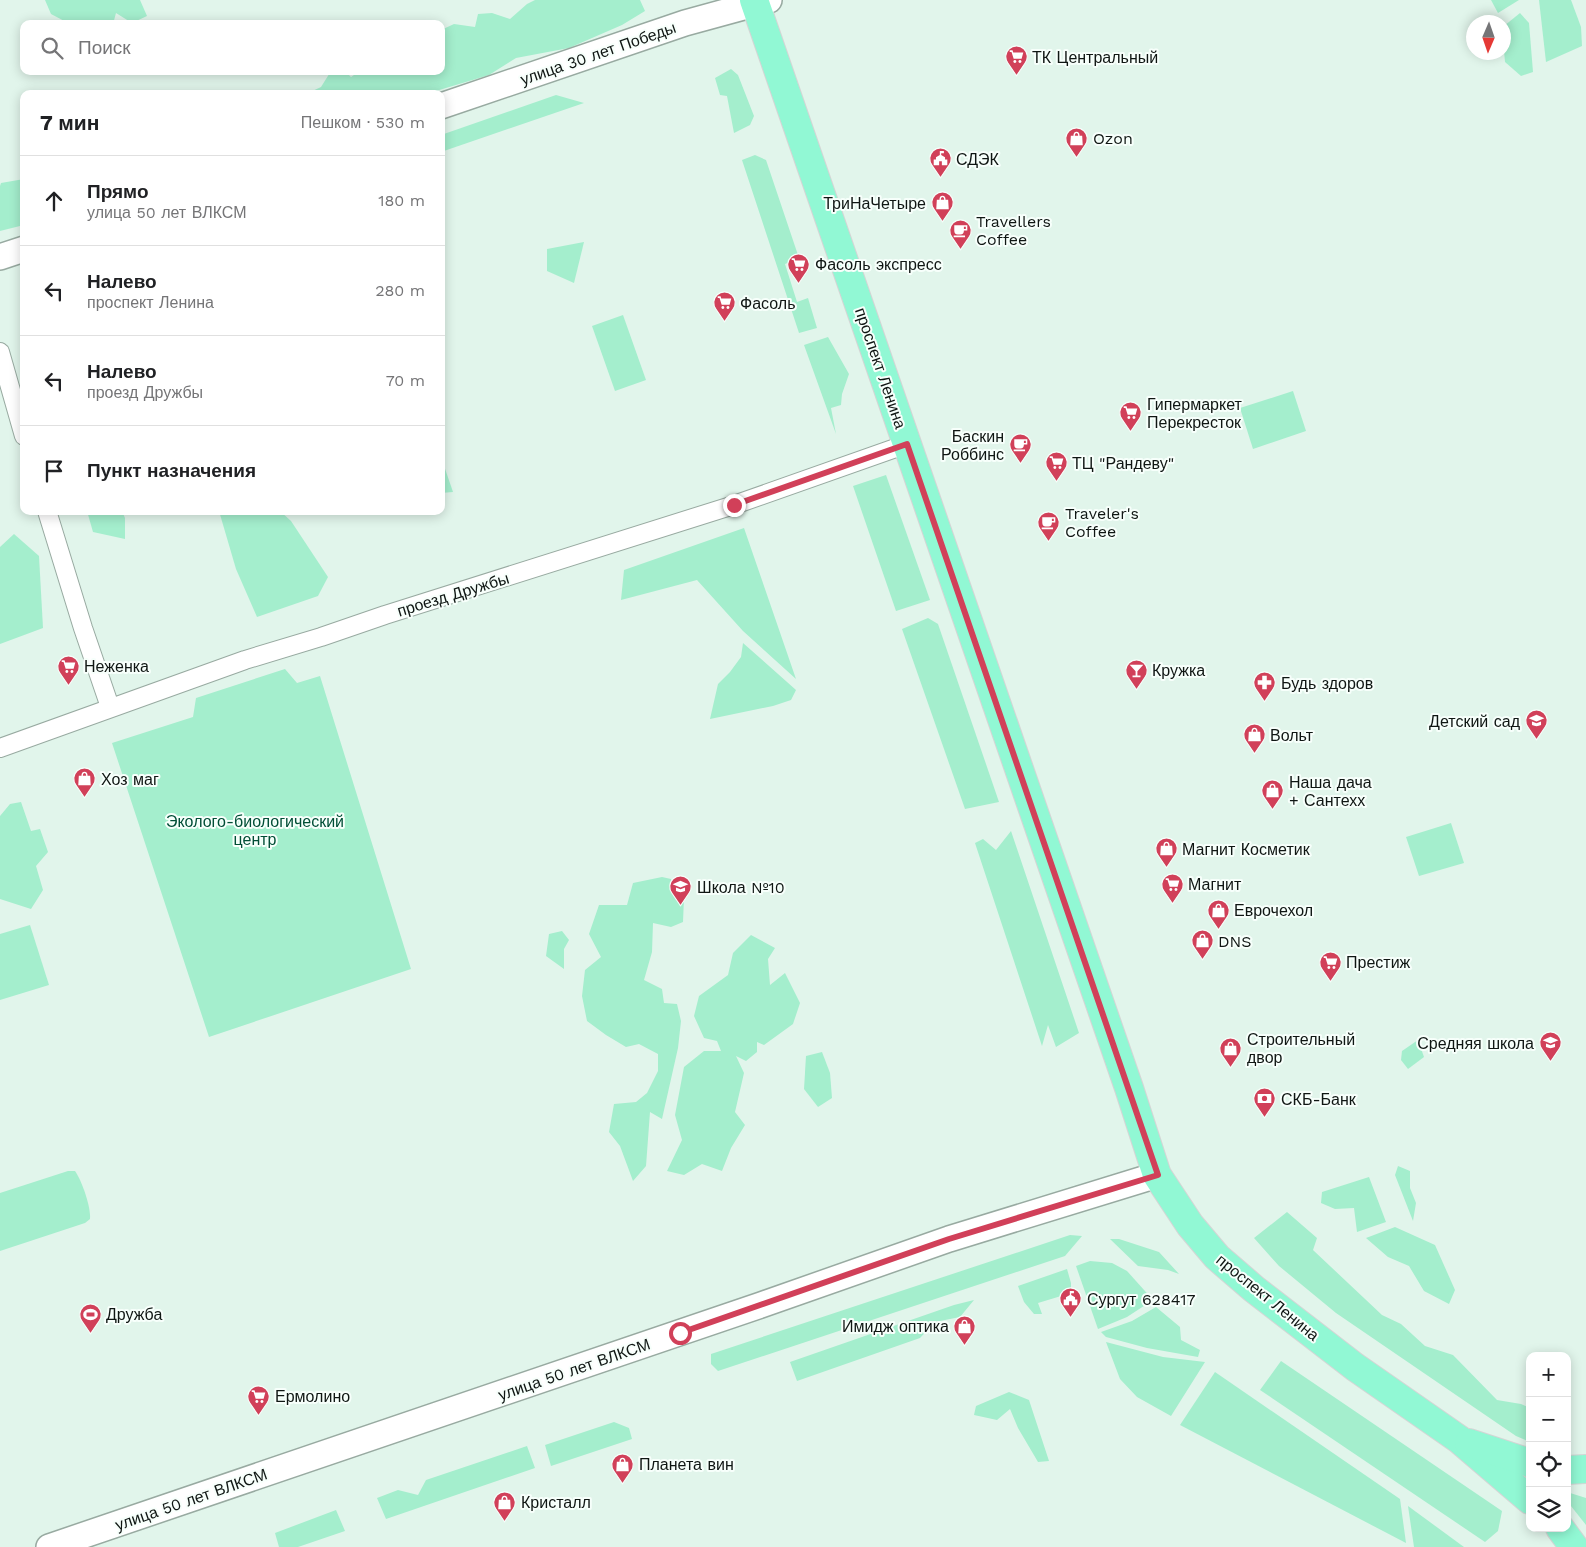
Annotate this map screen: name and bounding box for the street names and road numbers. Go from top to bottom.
street label: улица 30 лет Победы [518,18,679,89]
street label: проспект Ленина [851,305,910,431]
street label: проезд Дружбы [395,568,511,621]
street label: проспект Ленина [1212,1250,1323,1345]
street label: улица 50 лет ВЛКСМ [496,1335,653,1404]
street label: улица 50 лет ВЛКСМ [113,1465,270,1534]

